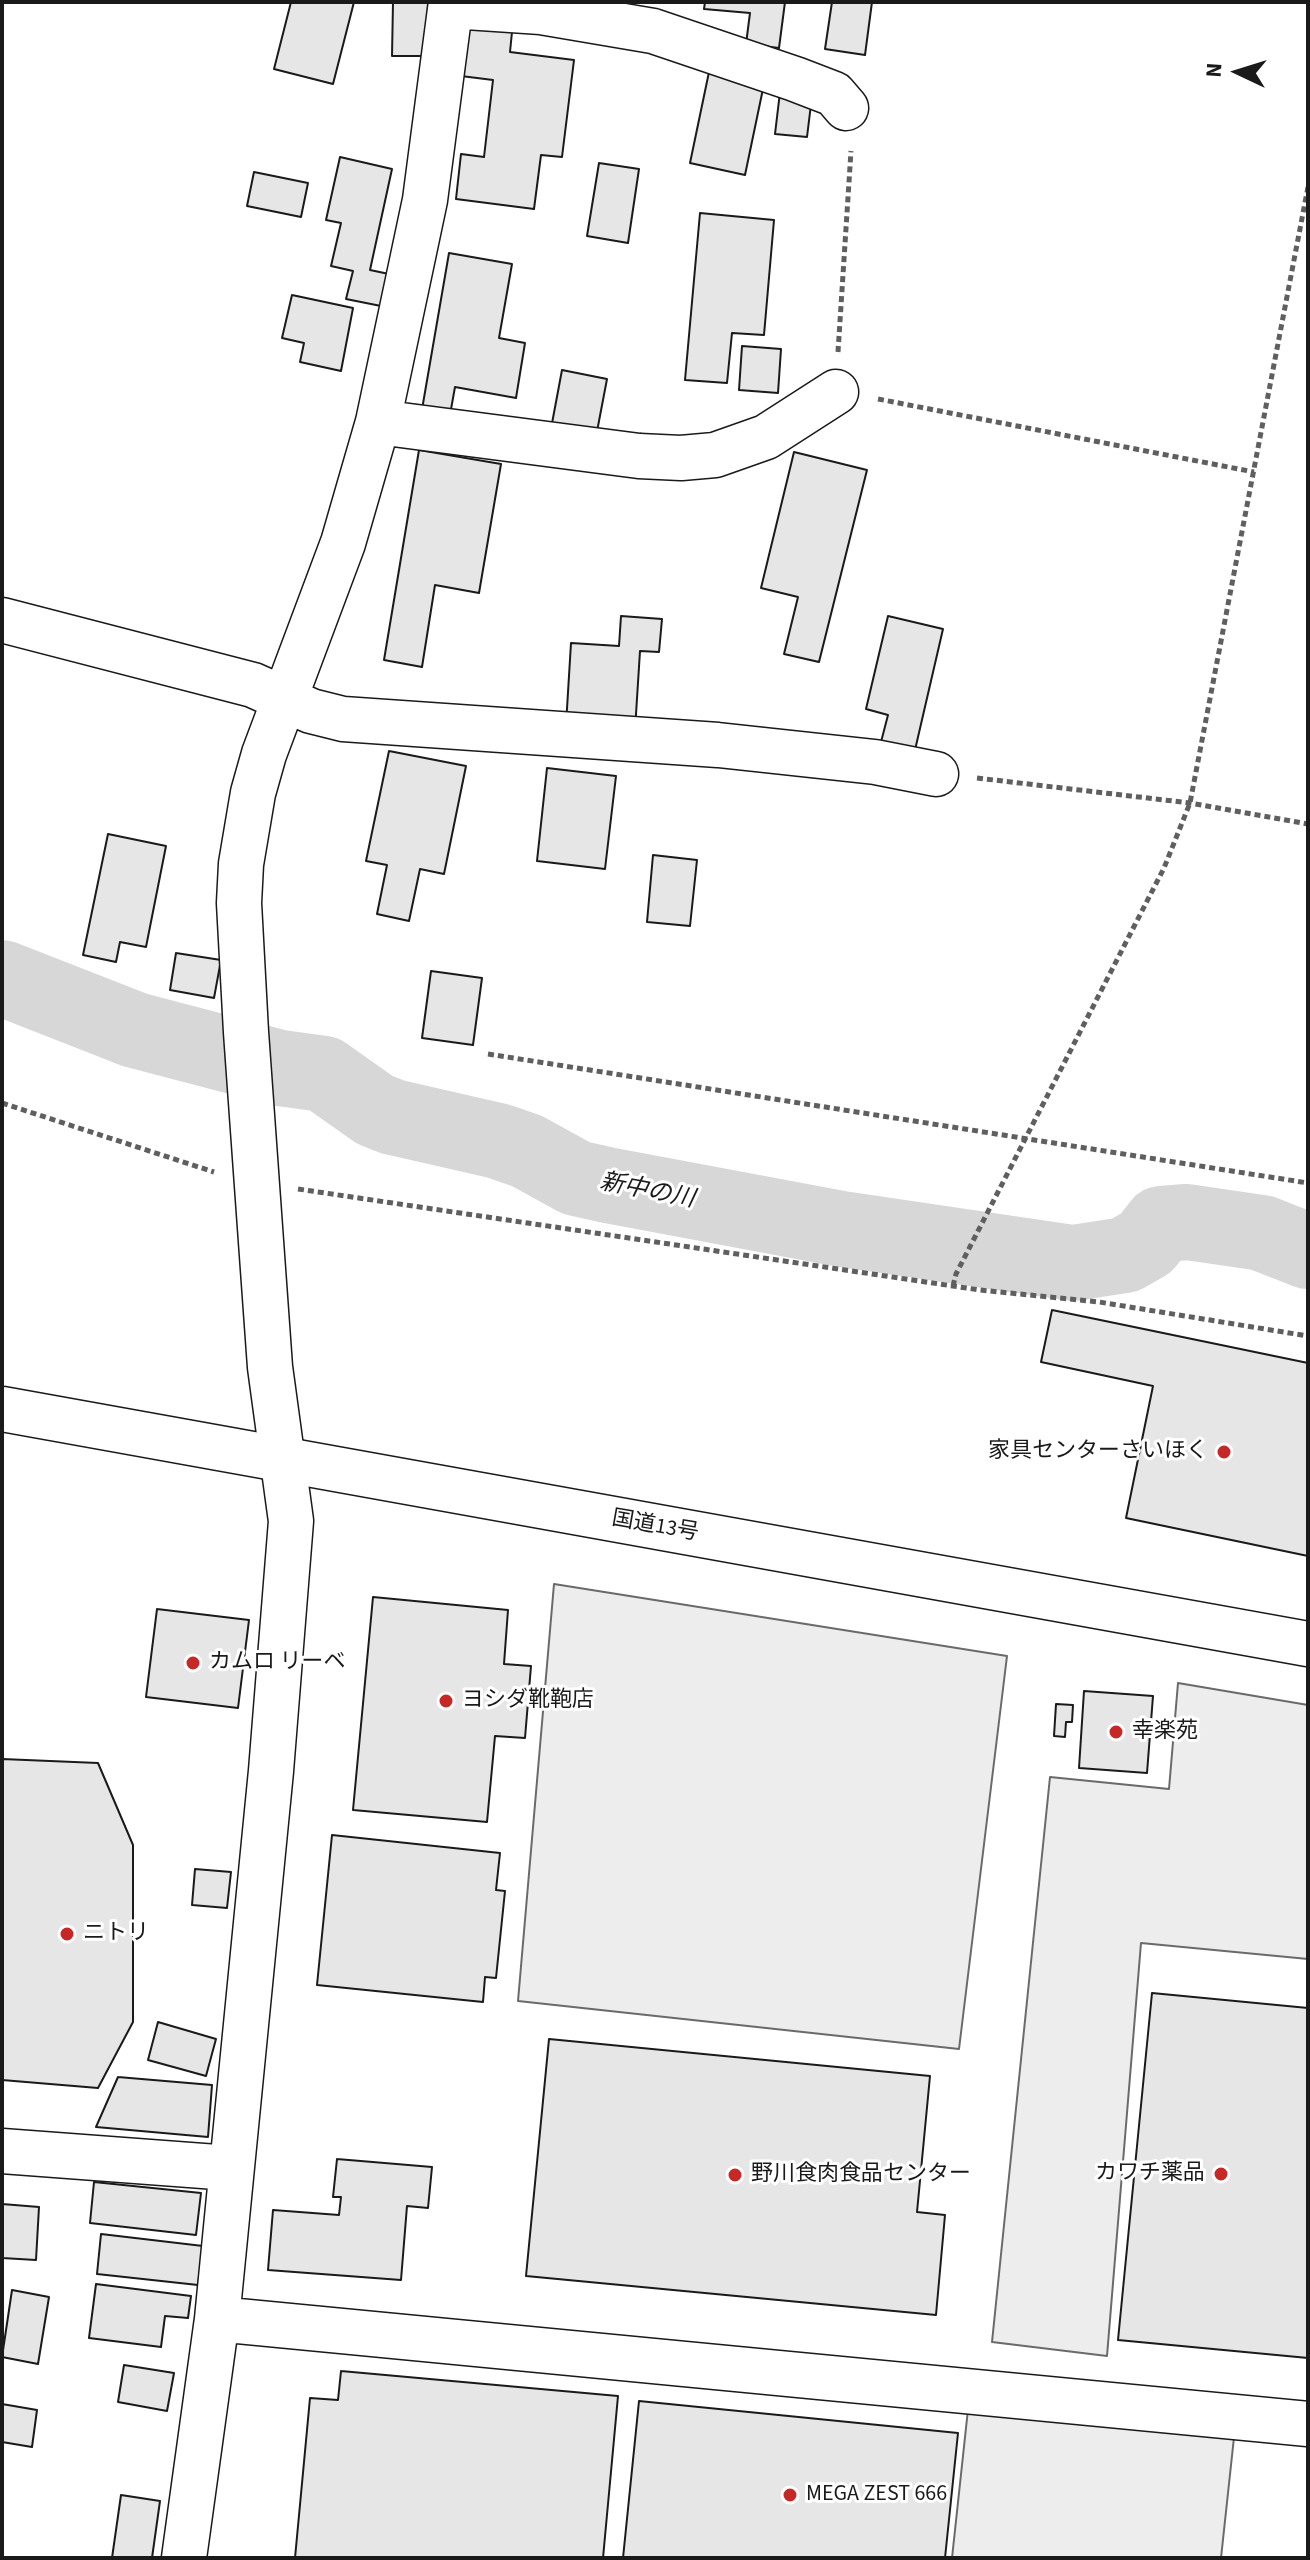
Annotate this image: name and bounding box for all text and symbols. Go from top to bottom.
north arrow [1198,32,1278,112]
text: N [1198,62,1231,79]
water label: 新中の川 [597,1169,697,1215]
place label: 家具センターさいほく [988,1439,1208,1465]
marker: 家具センターさいほく [1215,1443,1233,1461]
street label: 国道13号 [609,1506,701,1548]
place label: カムロ リーベ [209,1650,345,1676]
marker: カムロ リーベ [184,1654,202,1672]
place label: ヨシダ靴鞄店 [462,1688,594,1714]
marker: ヨシダ靴鞄店 [437,1692,455,1710]
place label: 幸楽苑 [1132,1719,1198,1745]
marker: 幸楽苑 [1107,1723,1125,1741]
place label: ニトリ [83,1921,149,1947]
marker: ニトリ [58,1925,76,1943]
place label: カワチ薬品 [1095,2161,1205,2187]
place label: 野川食肉食品センター [751,2162,971,2188]
marker: カワチ薬品 [1212,2165,1230,2183]
marker: 野川食肉食品センター [726,2166,744,2184]
place label: MEGA ZEST 666 [806,2482,947,2508]
marker: MEGA ZEST 666 [781,2486,799,2504]

